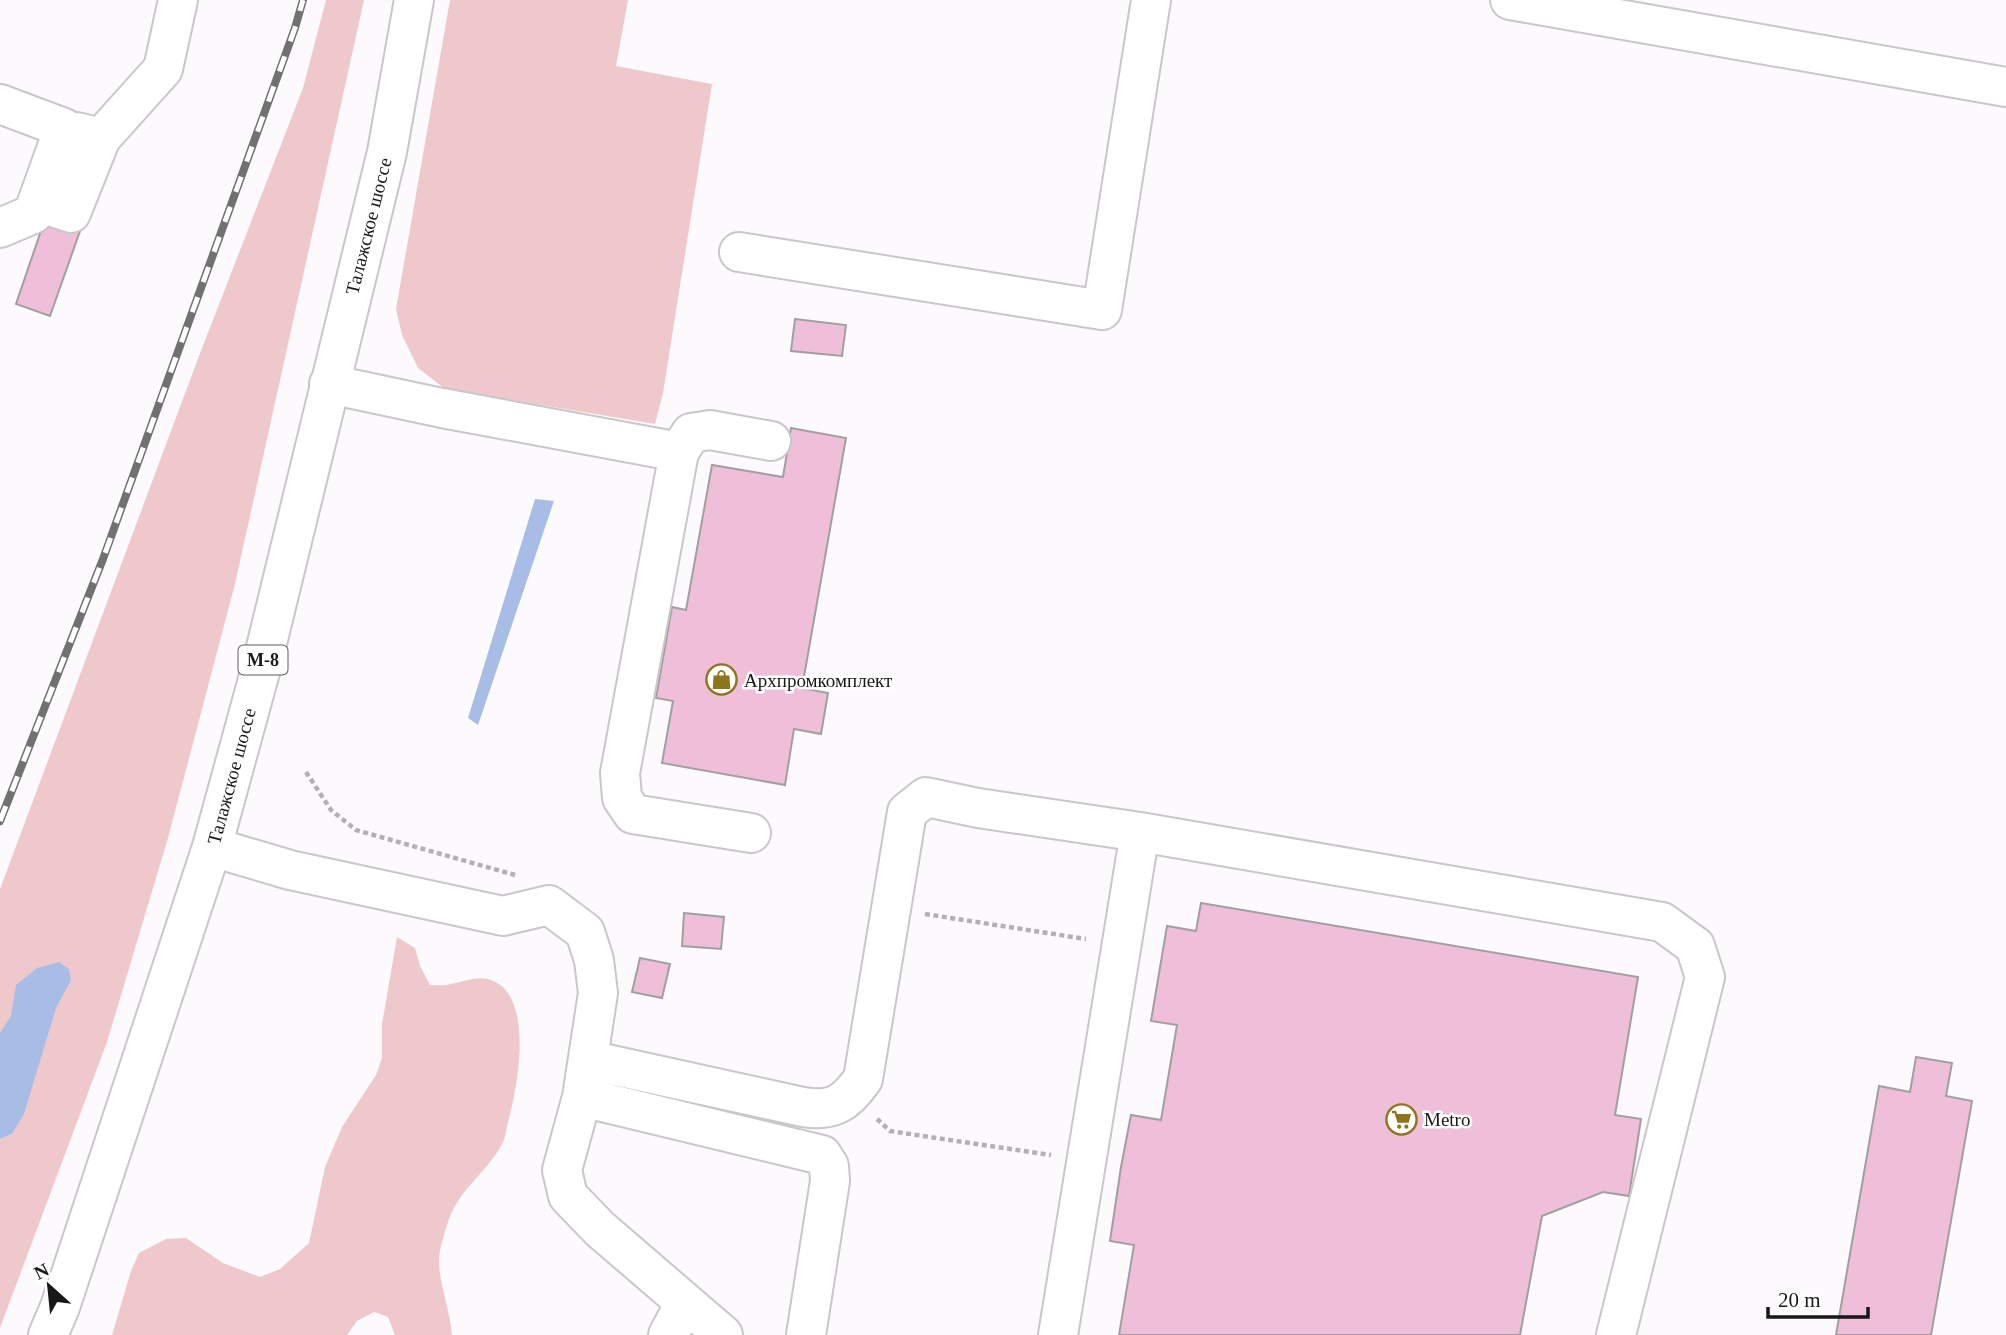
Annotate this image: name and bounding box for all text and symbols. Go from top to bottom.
street label: Талажское шоссе [341,156,396,297]
road number: М-8 [238,646,288,674]
shop icon: Архпромкомплект [704,663,738,697]
place label: Архпромкомплект [744,670,893,691]
street label: Талажское шоссе [203,706,260,847]
supermarket icon: Metro [1384,1102,1418,1136]
place label: Metro [1424,1109,1470,1130]
north arrow [14,1251,84,1321]
text: N [31,1259,53,1284]
scale bar [1768,1276,1868,1320]
text: 20 m [1778,1288,1821,1312]

